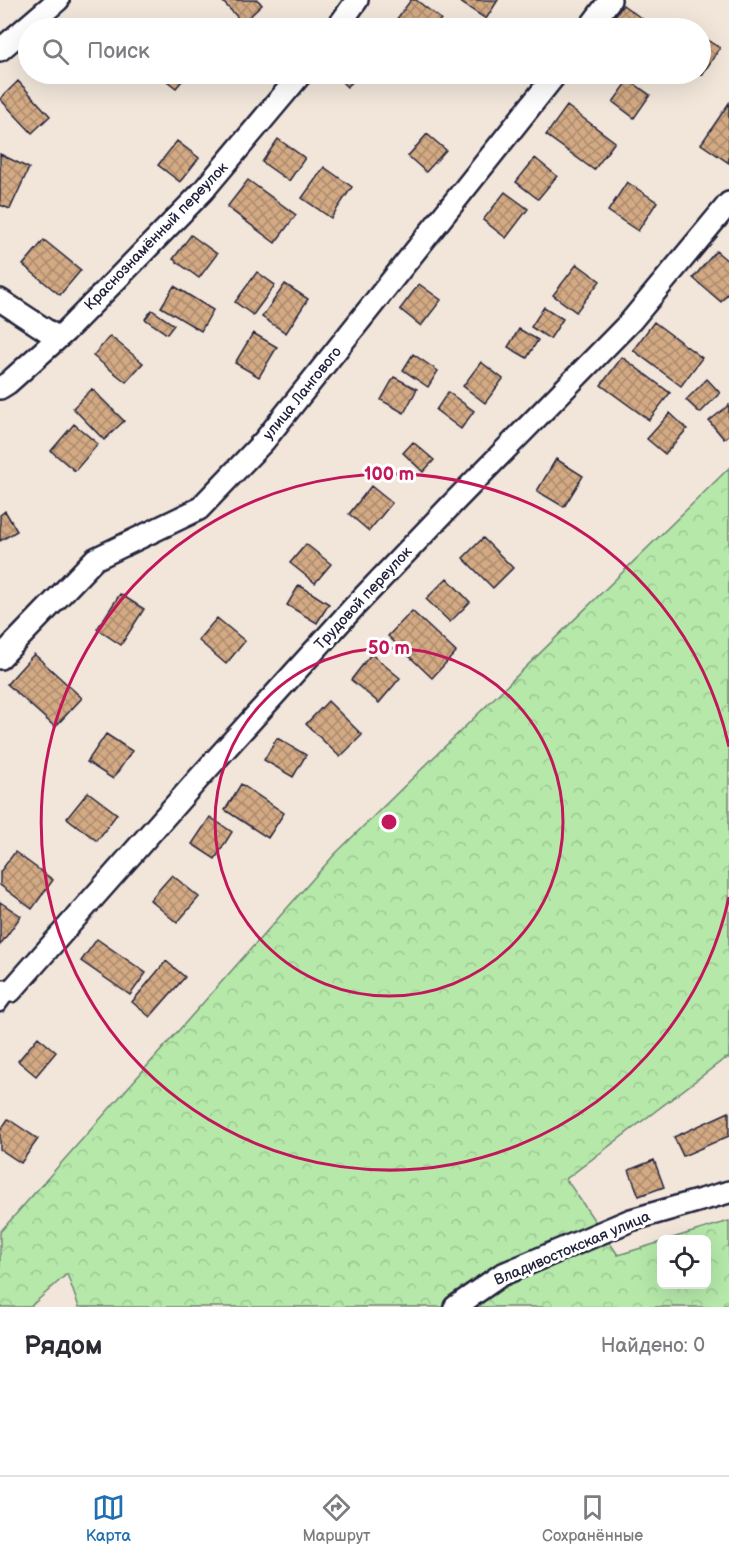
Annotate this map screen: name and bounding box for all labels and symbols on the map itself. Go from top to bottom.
street label: Краснознамённый переулок [80,158,232,314]
street label: улица Лангового [259,343,346,444]
text: 100 m [364,464,414,485]
street label: Трудовой переулок [311,543,416,654]
text: 50 m [368,638,410,659]
centre of rings [379,812,399,832]
street label: Владивостокская улица [491,1207,653,1290]

